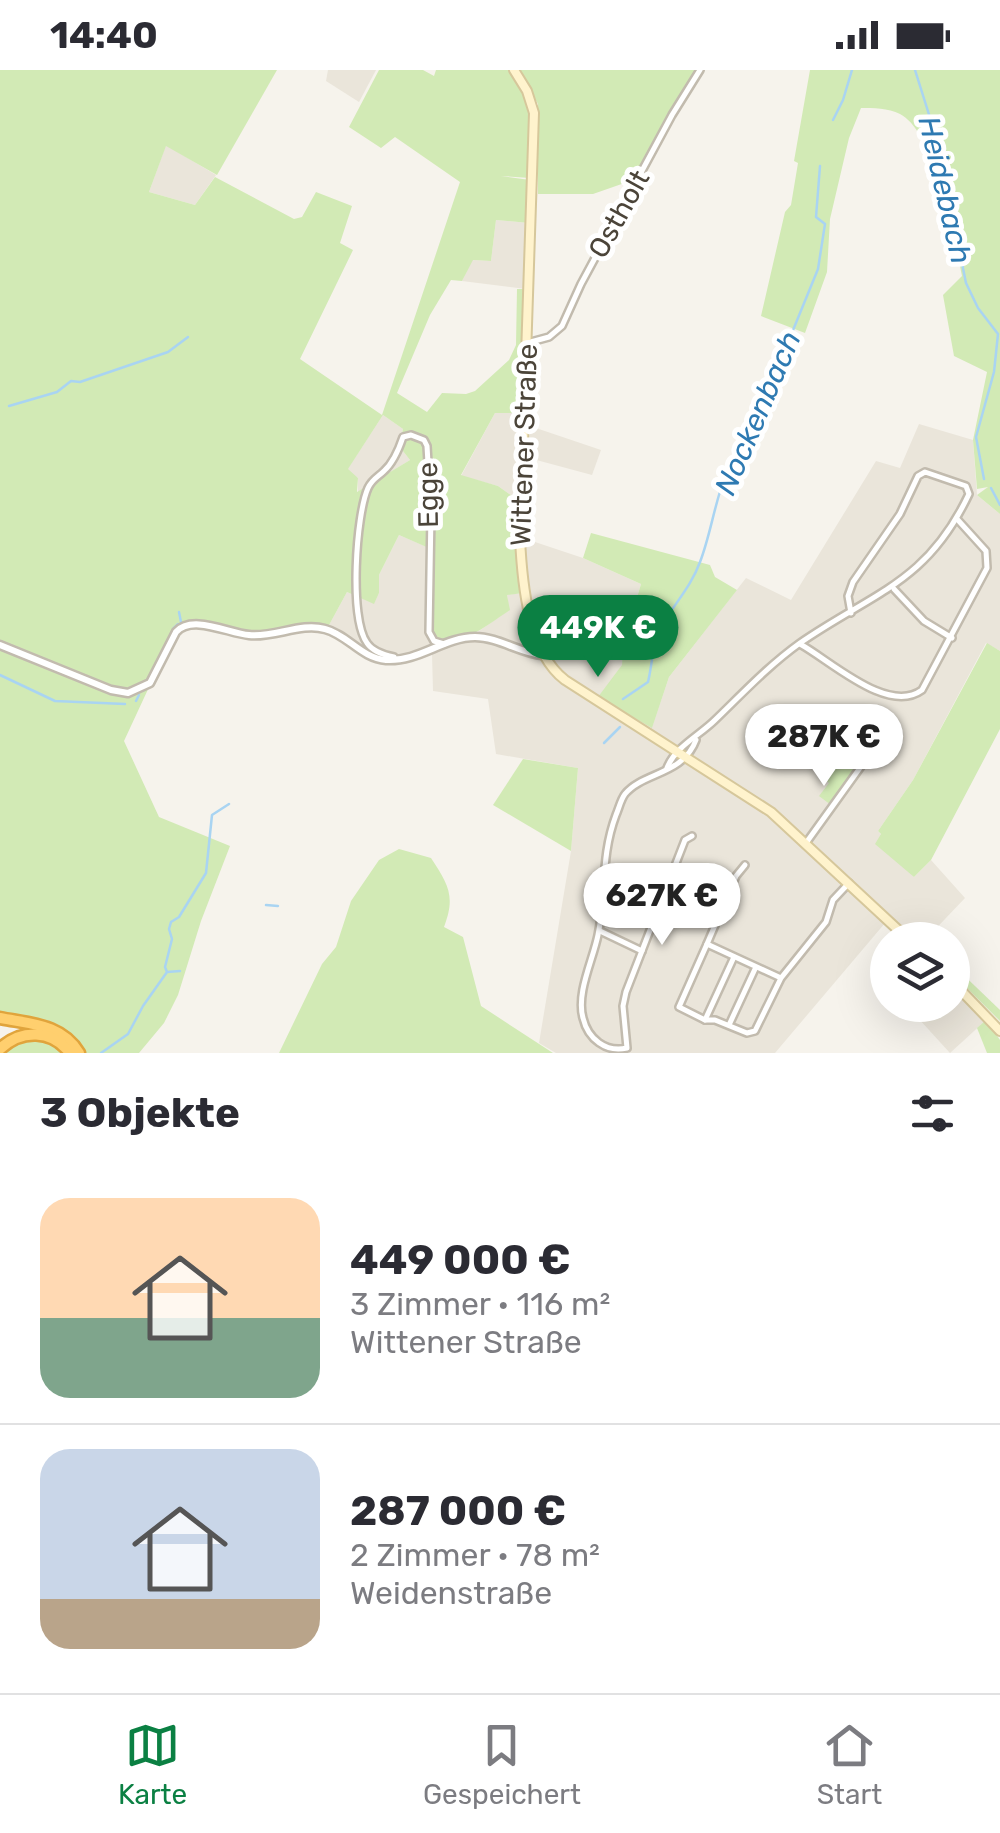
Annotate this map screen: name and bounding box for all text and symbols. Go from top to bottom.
text: 14:40 [50,12,158,58]
water label: Heidebach [911,113,979,267]
street label: Ostholt [582,164,656,264]
water label: Nockenbach [707,326,809,500]
street label: Wittener Straße [504,343,544,547]
street label: Egge [411,462,445,528]
pin: 449K € [517,595,679,680]
text: 449K € [539,608,657,646]
pin: 287K € [743,704,905,789]
text: 287K € [767,717,881,755]
pin: 627K € [581,863,743,948]
text: 627K € [606,876,718,914]
map controls [870,922,970,1022]
button: layers [870,922,970,1022]
icon: filters [905,1086,960,1141]
text: 3 Objekte [40,1088,240,1138]
text: 449 000 € [350,1235,571,1285]
icon: home [120,1238,240,1358]
text: 3 Zimmer · 116 m² [350,1285,610,1323]
text: Wittener Straße [350,1323,582,1361]
text: 287 000 € [350,1486,566,1536]
icon: home [120,1489,240,1609]
text: 2 Zimmer · 78 m² [350,1536,600,1574]
text: Weidenstraße [350,1574,552,1612]
tab: Karte [118,1718,187,1811]
tab: Gespeichert [423,1718,581,1811]
tab: Start [817,1718,882,1811]

